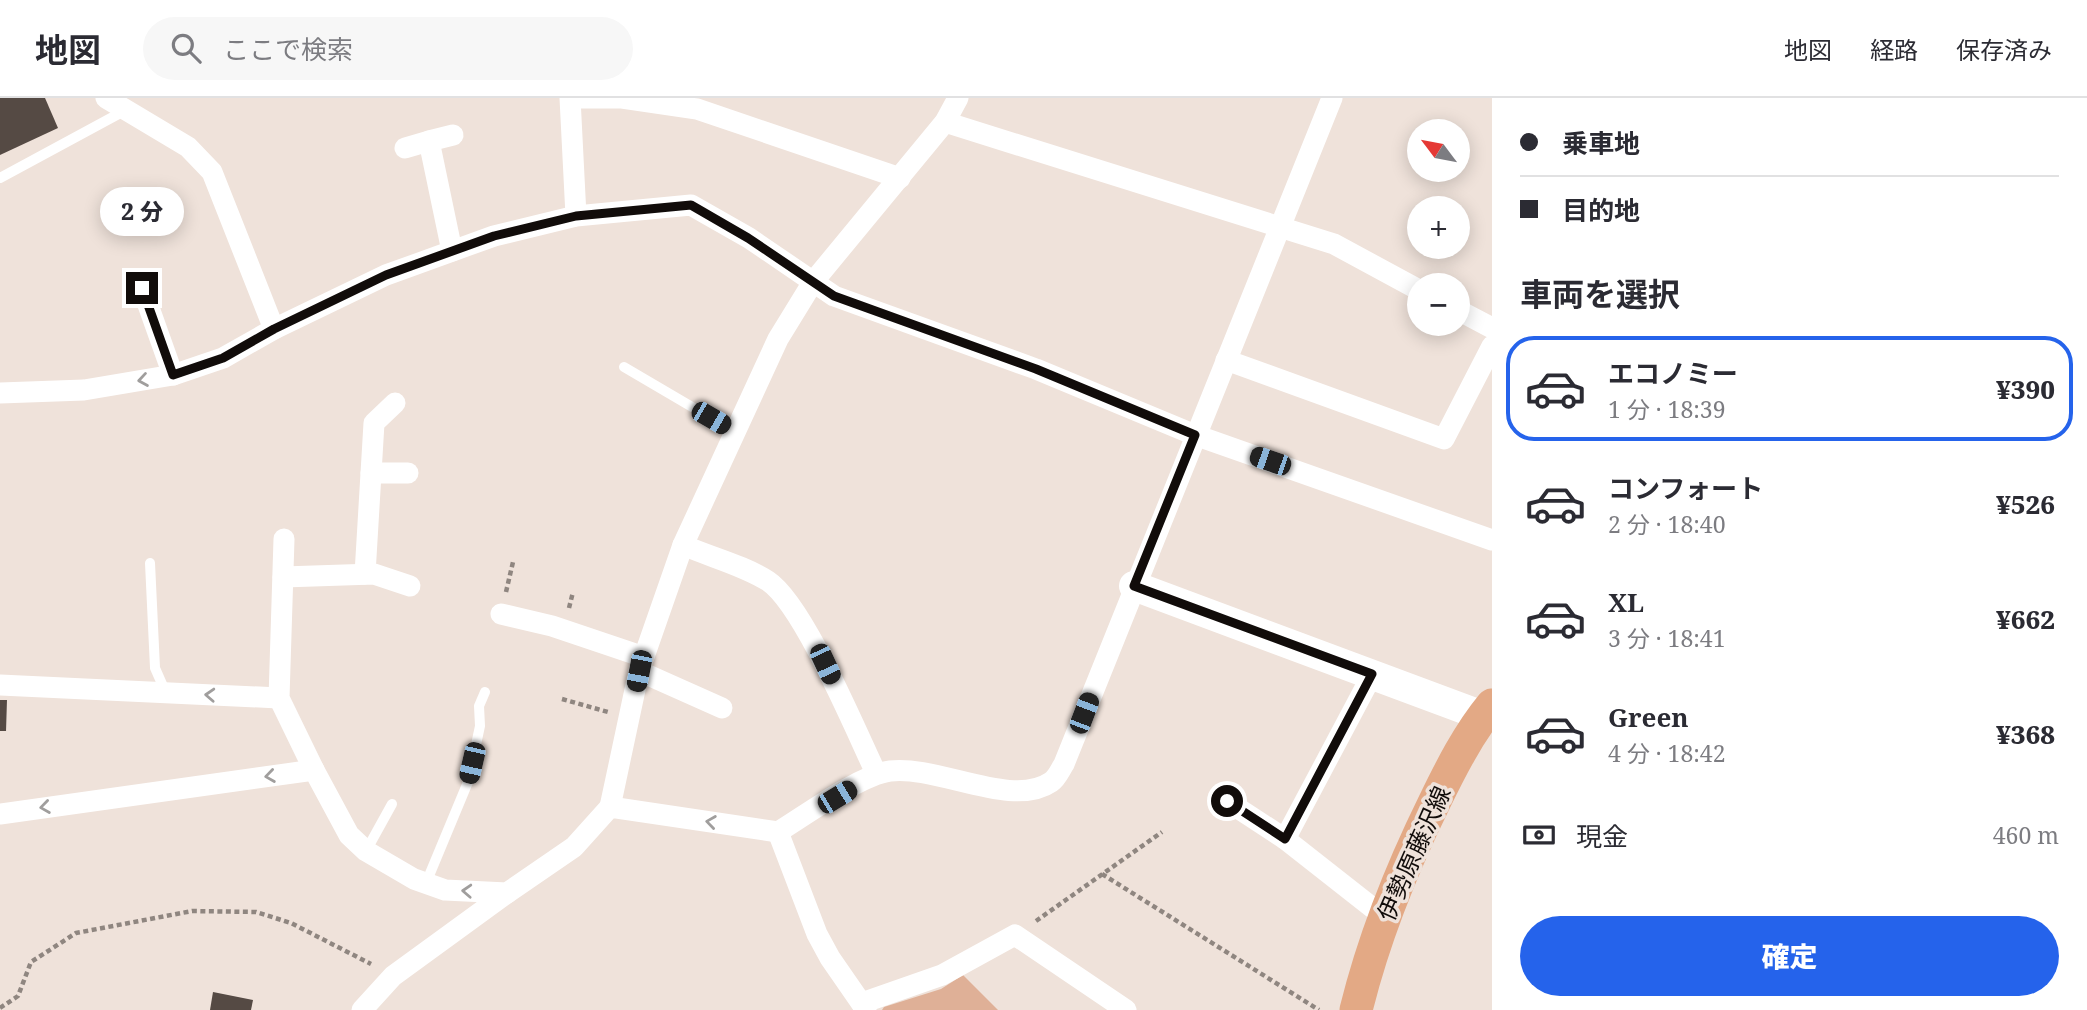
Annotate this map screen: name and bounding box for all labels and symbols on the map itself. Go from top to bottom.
north arrow [1407,119,1470,182]
callout: 2 分 [100,186,184,236]
route end [126,272,158,304]
one-way arrow [138,372,149,387]
car [688,398,735,438]
car [1247,444,1294,478]
car [807,641,844,687]
car [625,648,654,694]
one-way arrow [205,688,216,703]
car [1067,690,1102,736]
car [458,740,487,786]
one-way arrow [264,768,276,783]
car [814,777,861,817]
street label: 伊勢原藤沢線 [1369,781,1457,925]
route start [1211,785,1243,817]
one-way arrow [39,799,51,814]
one-way arrow [705,815,717,830]
one-way arrow [462,884,473,899]

